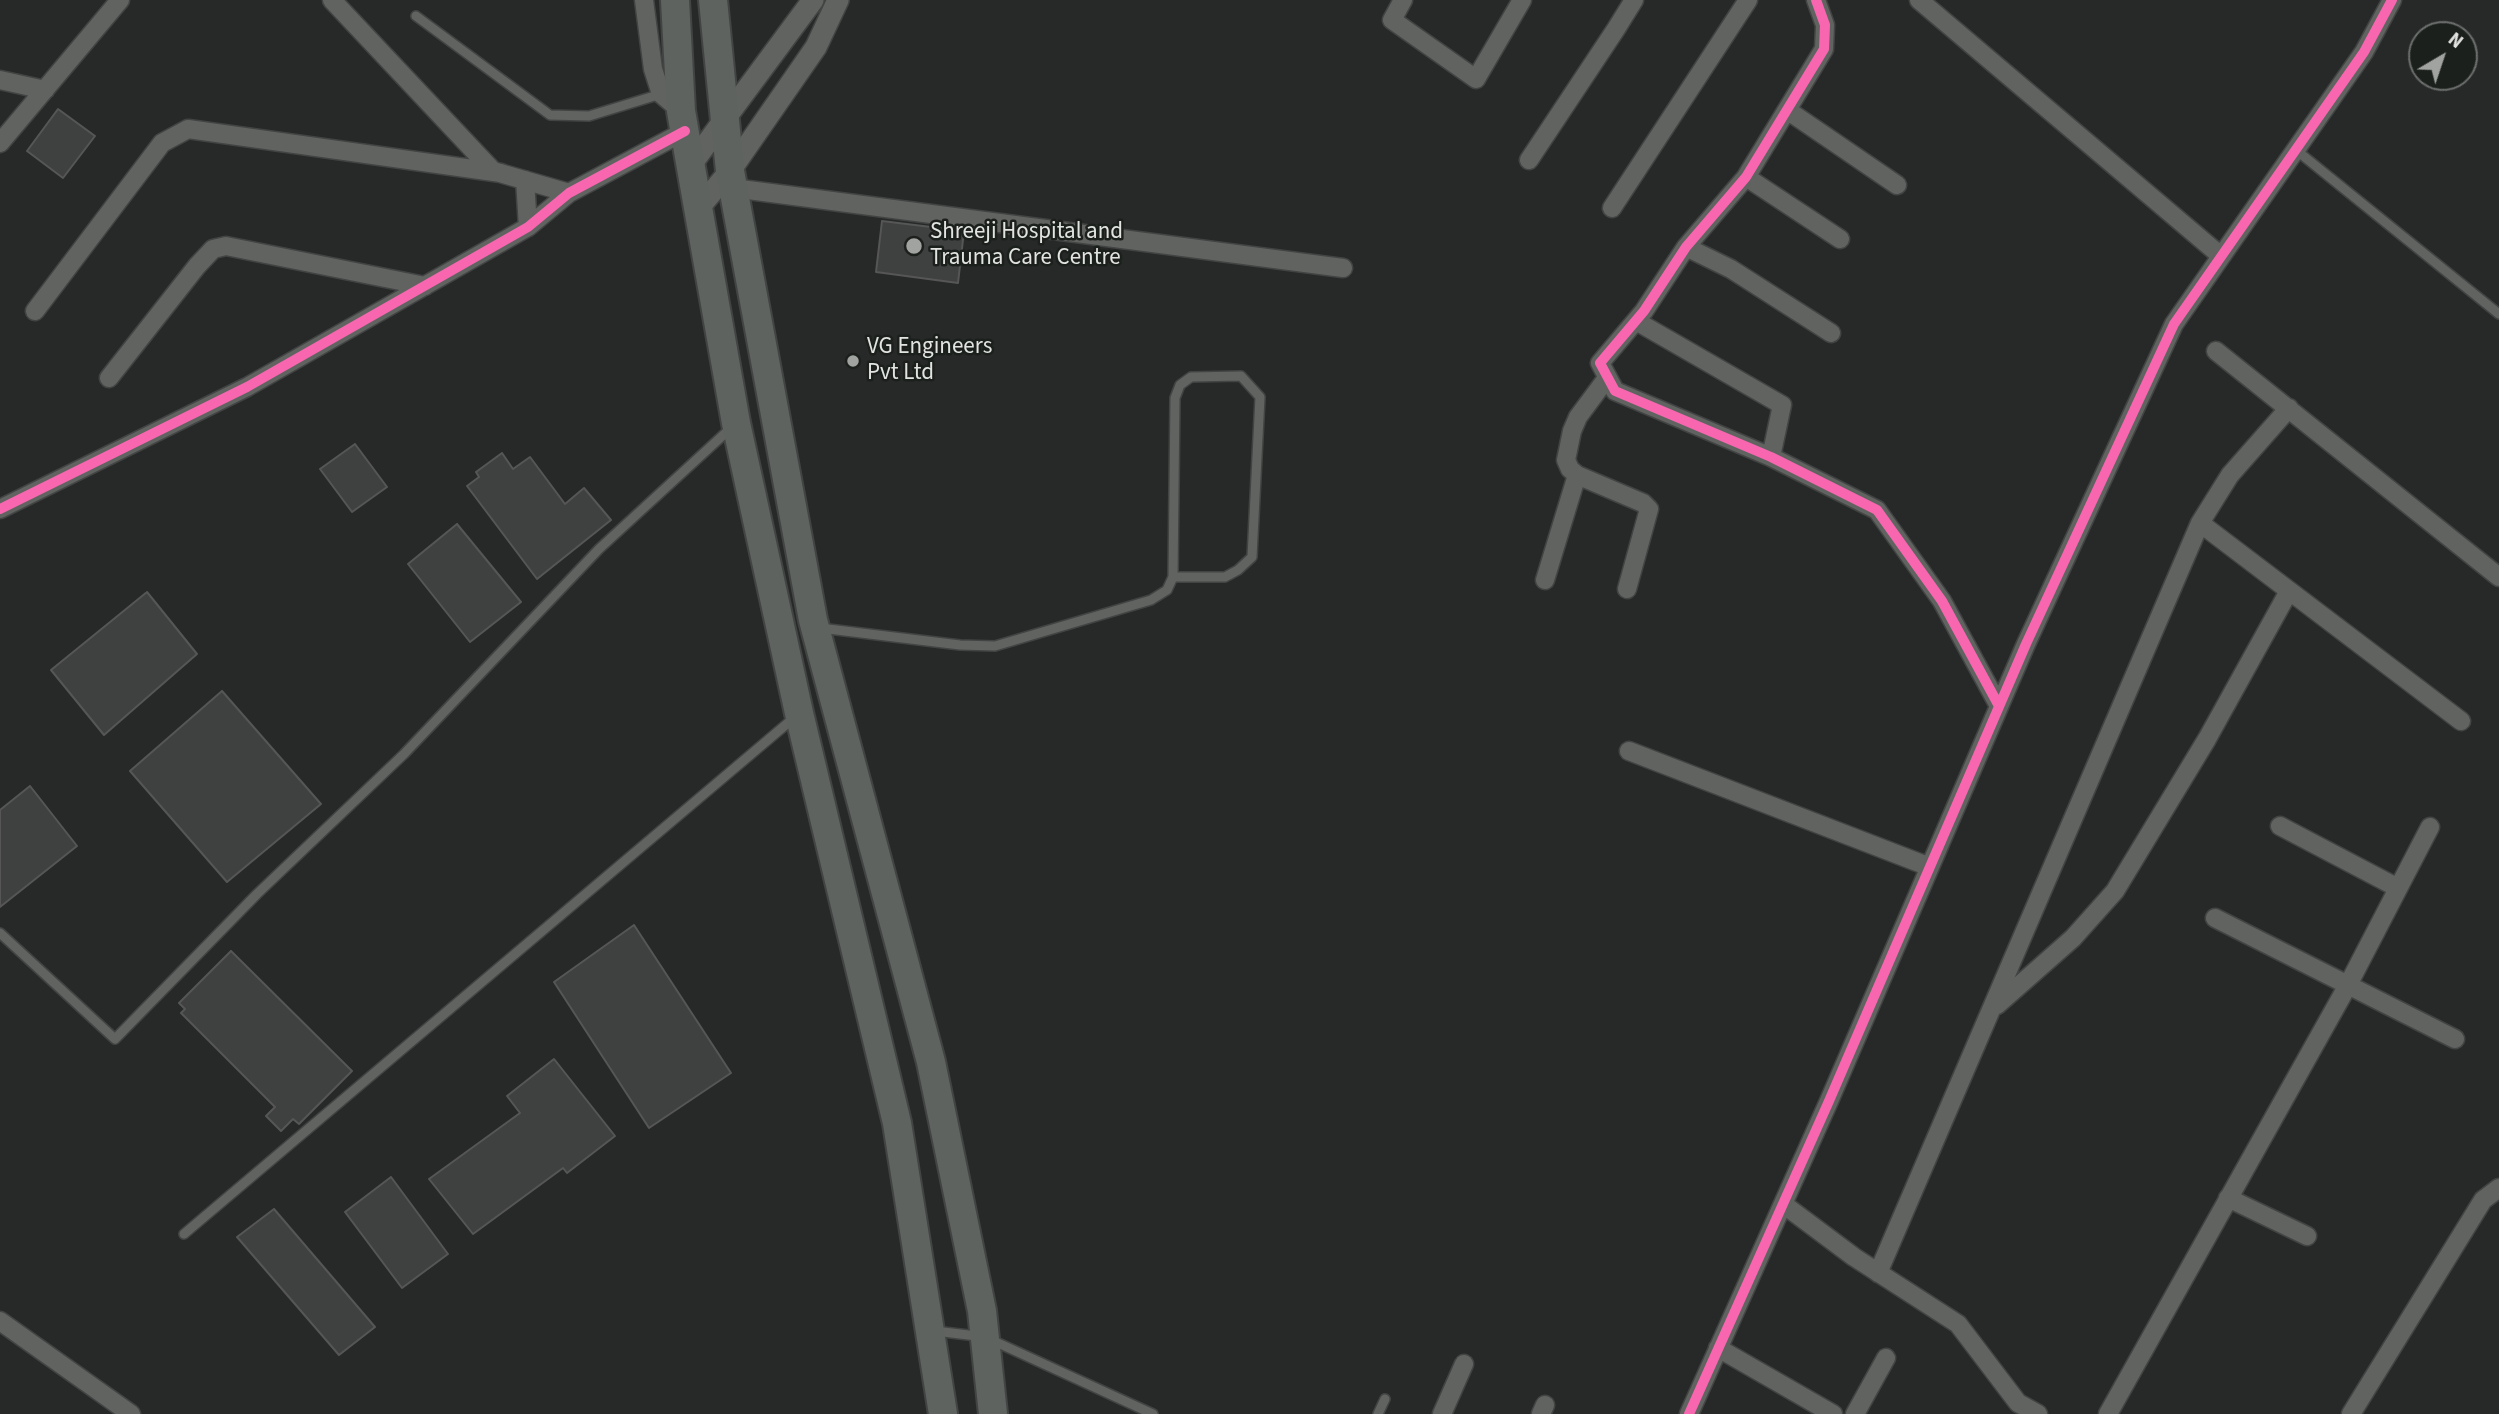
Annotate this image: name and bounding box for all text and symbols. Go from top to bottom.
north arrow [2408,21,2478,91]
text: N [2442,26,2469,55]
place label: Shreeji Hospital and Trauma Care Centre [930,219,1123,273]
marker: Shreeji Hospital and Trauma Care Centre [904,236,924,256]
place label: VG Engineers Pvt Ltd [867,334,992,388]
marker: VG Engineers Pvt Ltd [845,353,861,369]

